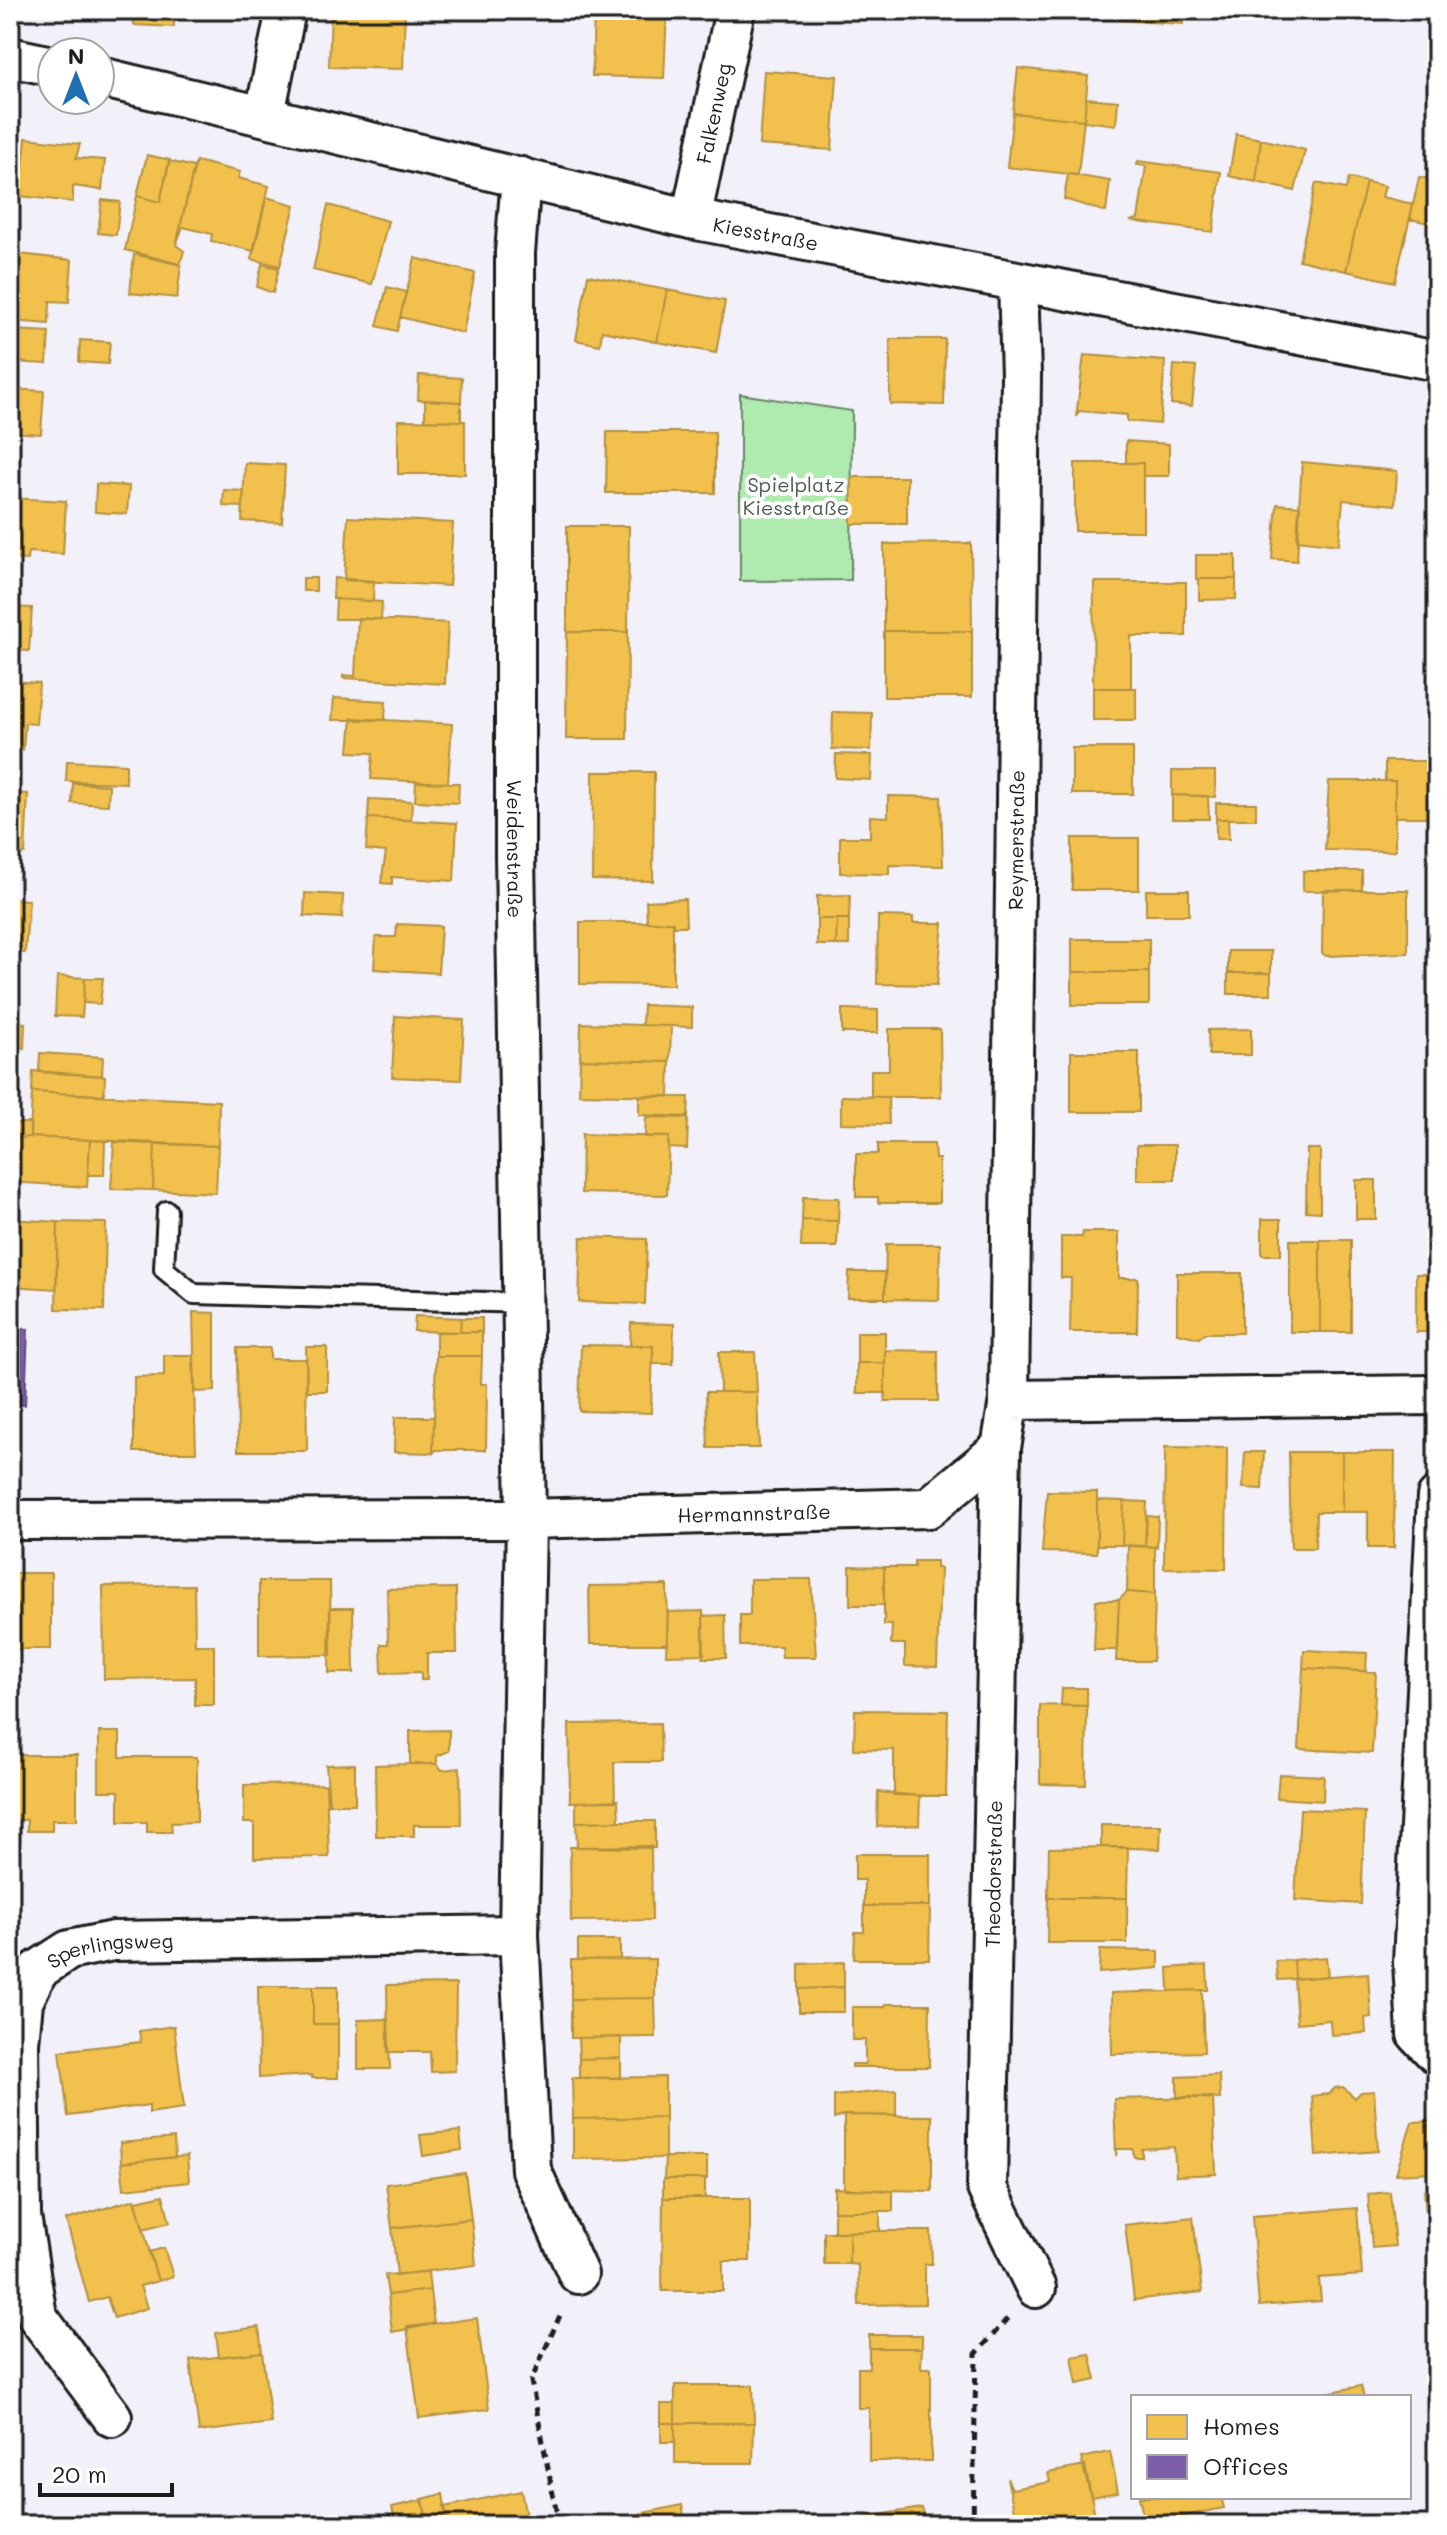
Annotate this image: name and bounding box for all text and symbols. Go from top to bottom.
north arrow [36,36,116,116]
text: N [68,41,84,70]
street label: Falkenweg [690,61,737,166]
street label: Kiesstraße [711,211,821,256]
park label: Spielplatz Kiesstraße [743,471,849,520]
street label: Reymerstraße [1002,770,1029,910]
street label: Weidenstraße [502,780,529,918]
street label: Hermannstraße [677,1498,831,1528]
street label: Theodorstraße [979,1800,1007,1948]
street label: Sperlingsweg [42,1927,173,1974]
legend [1131,2395,1411,2499]
text: Homes [1203,2410,1280,2441]
scale bar [40,2447,172,2497]
text: Offices [1203,2450,1289,2481]
text: 20 m [52,2458,107,2489]

